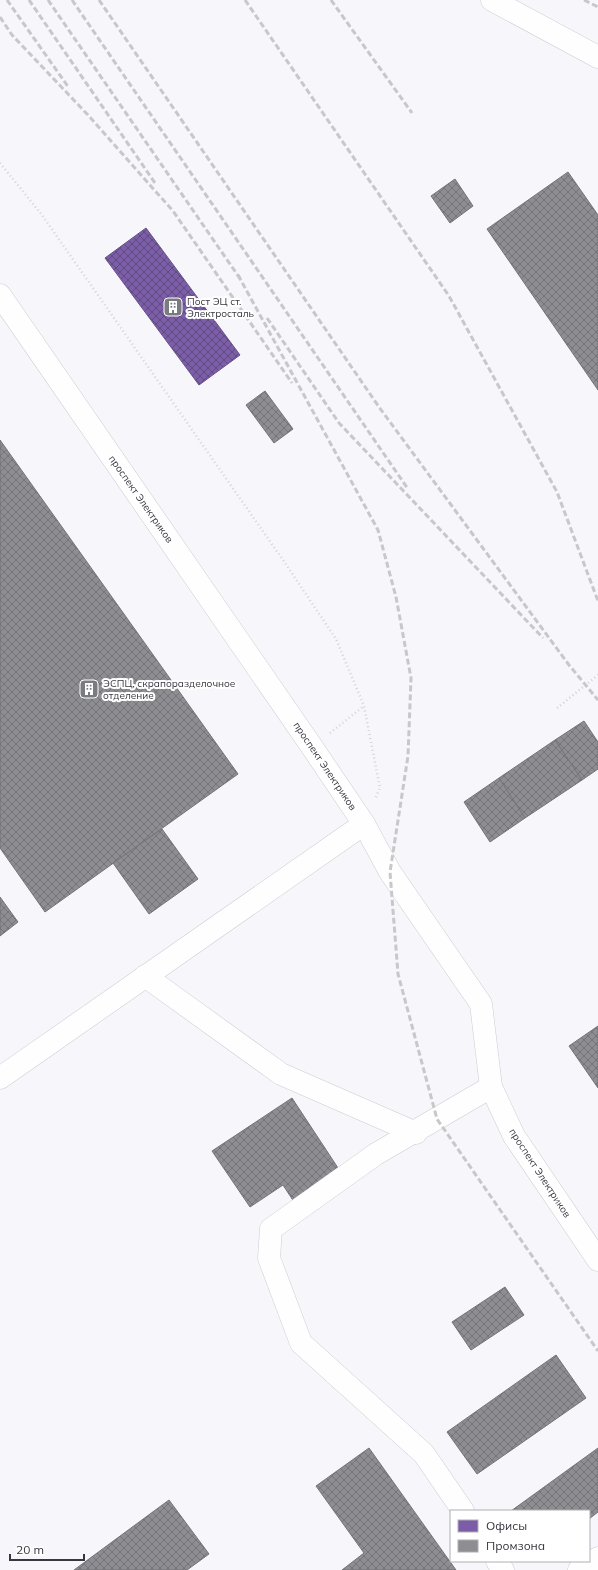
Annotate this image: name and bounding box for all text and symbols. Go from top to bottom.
place label: Пост ЭЦ ст. Электросталь [187,295,255,320]
building icon: Пост ЭЦ ст. Электросталь [162,296,184,318]
street label: проспект Электриков [106,453,176,546]
place label: ЭСПЦ, скрапоразделочное отделение [103,677,236,702]
building icon: ЭСПЦ, скрапоразделочное отделение [78,678,100,700]
street label: проспект Электриков [291,719,360,813]
street label: проспект Электриков [506,1126,574,1220]
legend [450,1510,590,1562]
text: Офисы [486,1518,527,1533]
scale bar [10,1536,84,1562]
text: Промзона [486,1538,545,1553]
text: 20 m [16,1542,44,1557]

